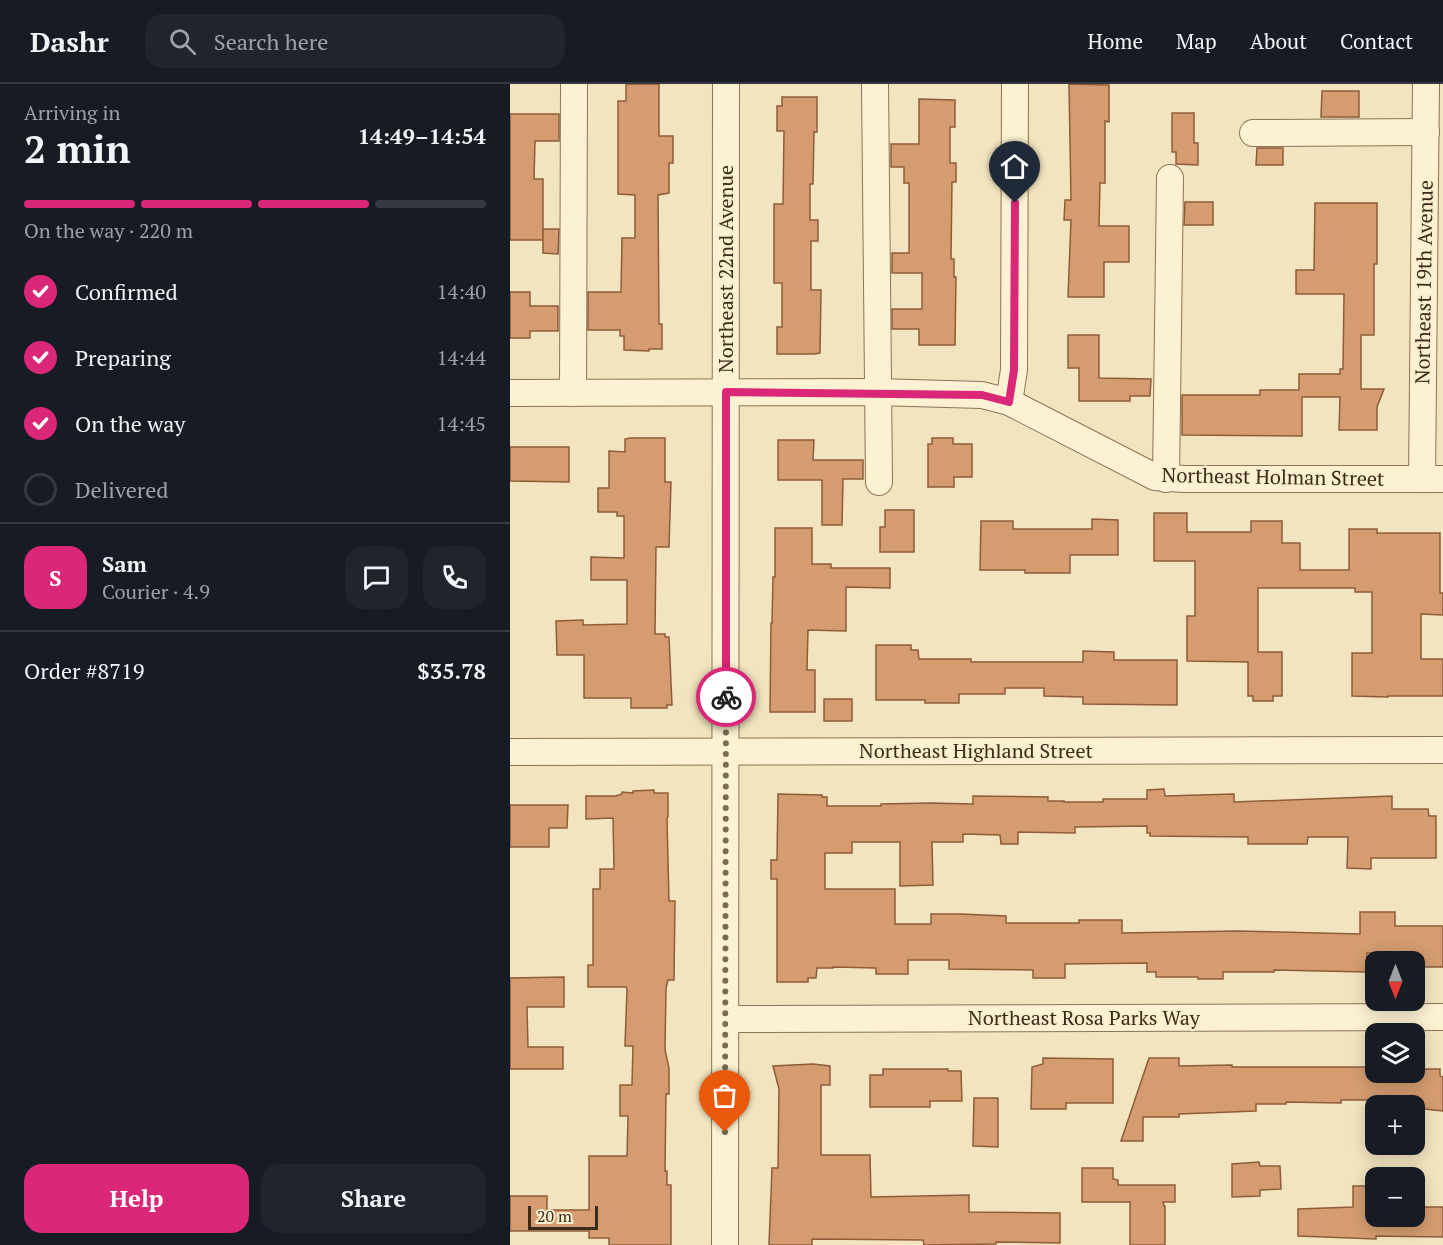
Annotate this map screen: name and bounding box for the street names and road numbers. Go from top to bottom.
street label: Northeast 22nd Avenue [712,165,739,373]
street label: Northeast 19th Avenue [1408,180,1439,384]
street label: Northeast Holman Street [1161,461,1385,492]
street label: Northeast Highland Street [859,737,1093,764]
street label: Northeast Rosa Parks Way [968,1004,1201,1031]

